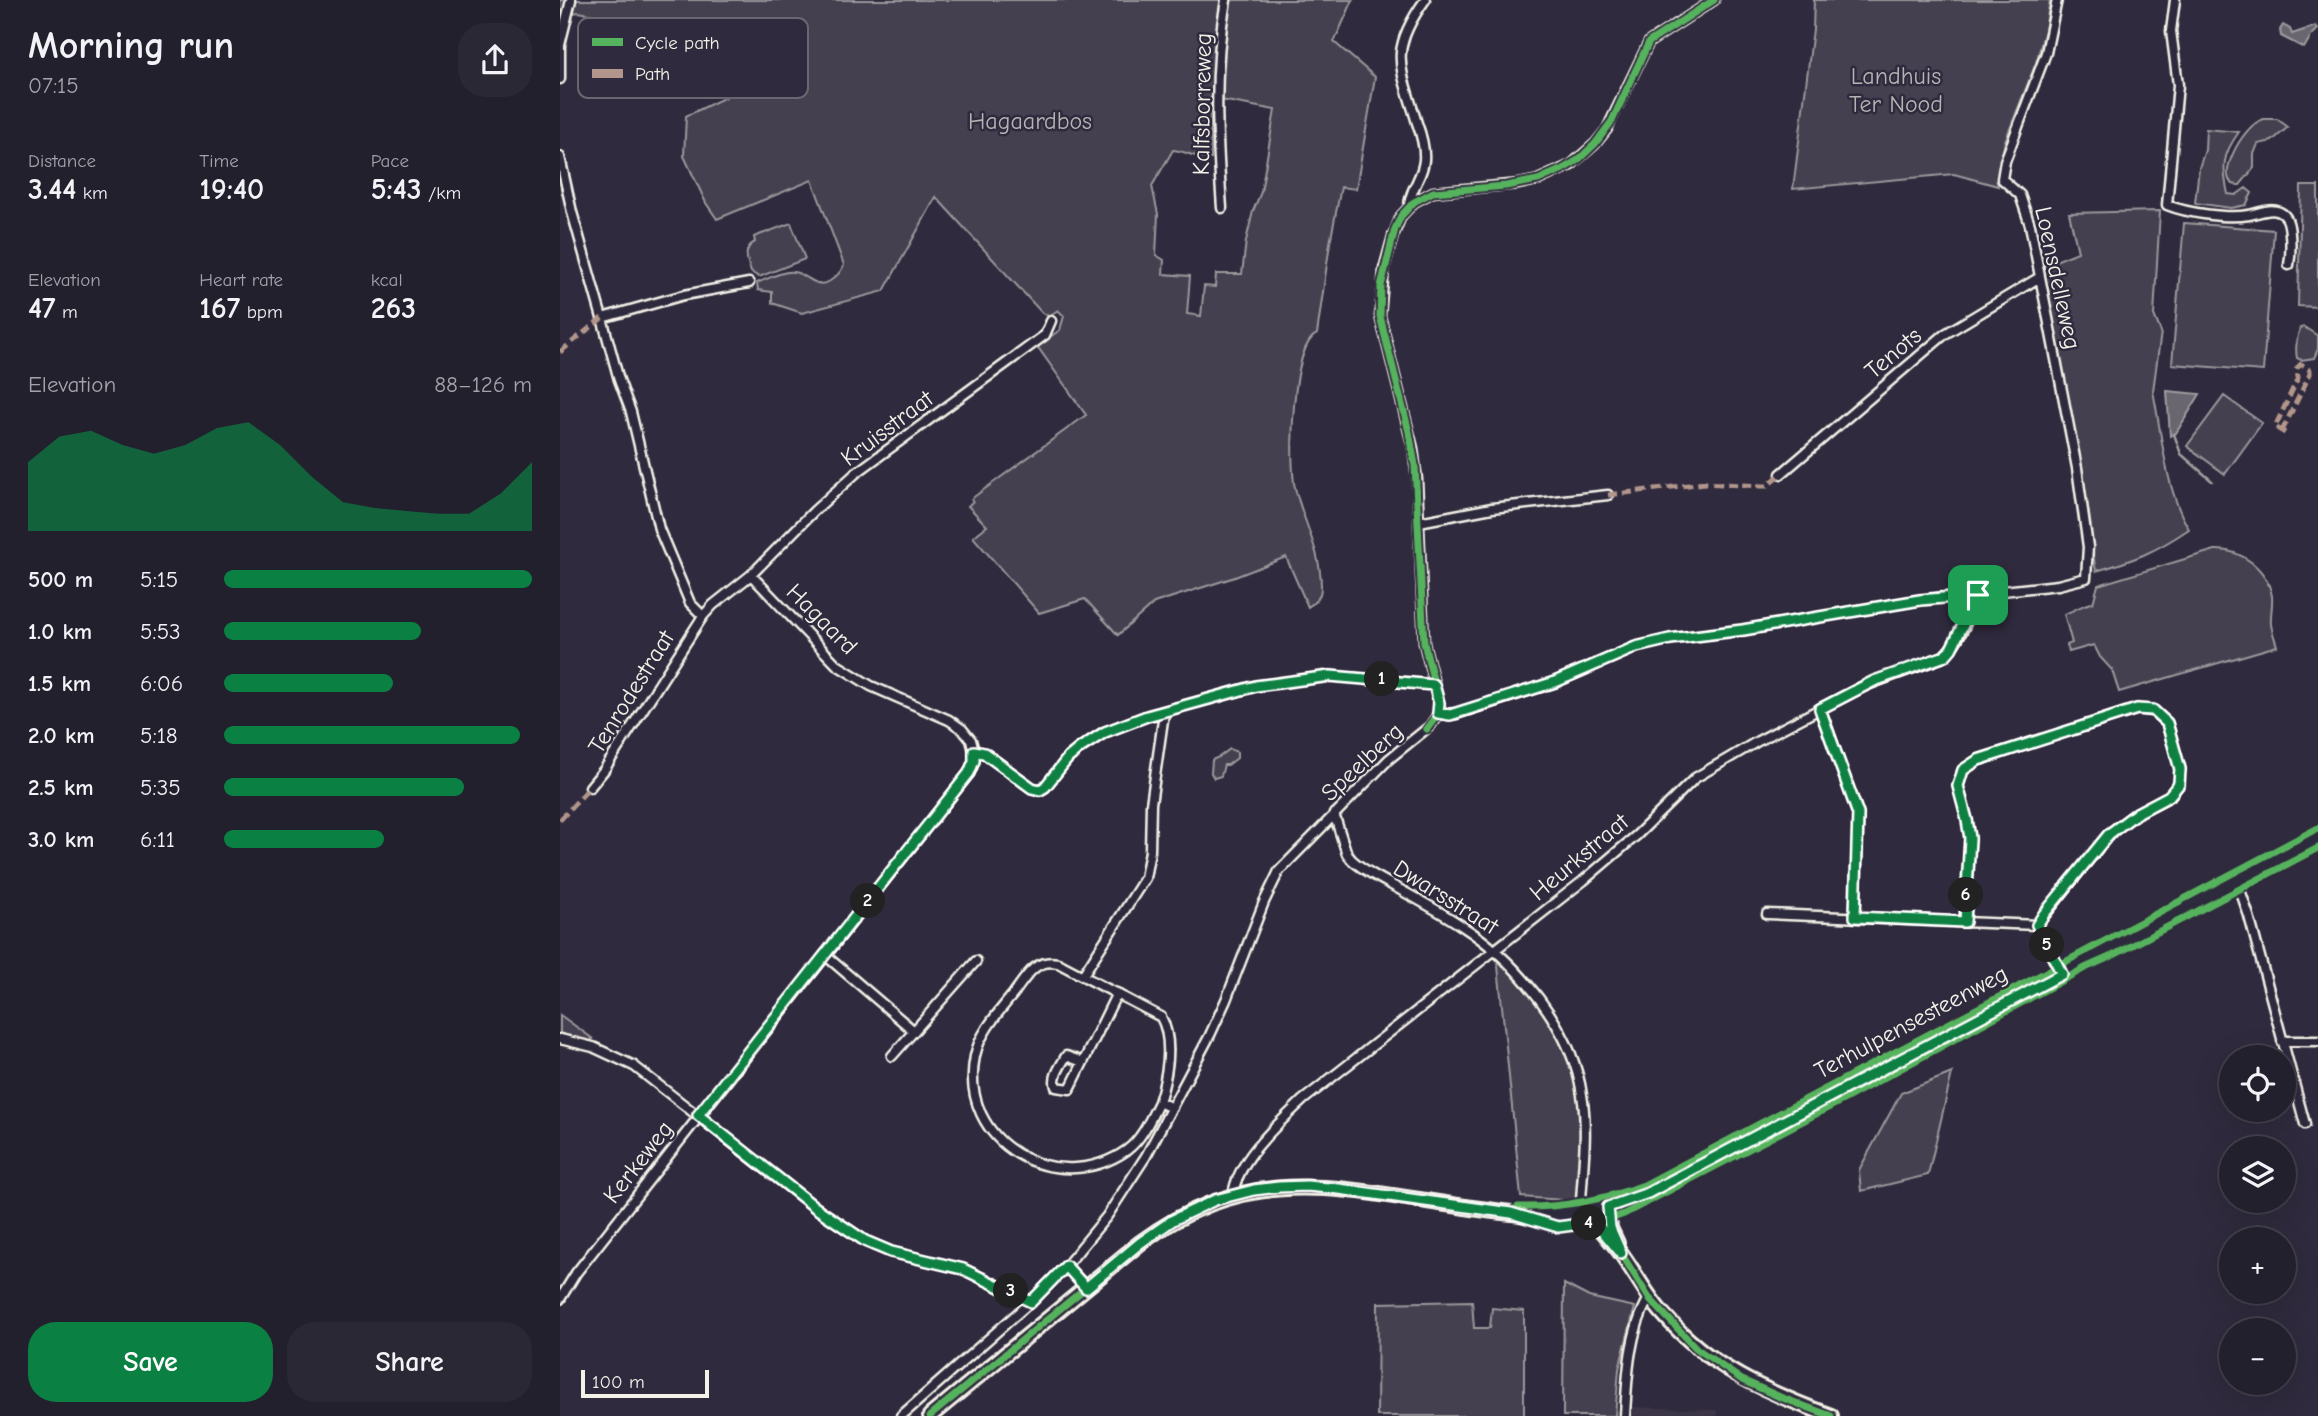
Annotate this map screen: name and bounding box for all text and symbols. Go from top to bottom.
legend [578,18,808,98]
button: share [458,23,532,97]
text: Morning run [28,24,234,68]
text: Cycle path [635,32,720,54]
street label: Kalfsborreweg [1187,32,1217,176]
park label: Landhuis Ter Nood [1849,62,1943,118]
text: Path [635,63,670,85]
text: 07:15 [28,72,79,99]
park label: Hagaardbos [968,107,1092,135]
text: Distance [28,150,96,172]
text: Time [199,150,239,172]
text: Pace [371,150,409,172]
text: 3.44 [28,172,76,207]
text: 19:40 [199,172,264,207]
text: 5:43 [371,172,422,207]
text: km [76,182,108,204]
text: /km [422,182,461,204]
street label: Loensdelleweg [2029,204,2087,352]
text: Elevation [28,269,101,291]
text: Heart rate [199,269,283,291]
text: kcal [371,269,403,291]
text: 47 [28,291,56,326]
text: 167 [199,291,240,326]
text: 263 [371,291,416,326]
text: m [56,301,78,323]
text: bpm [240,301,283,323]
street label: Tenots [1859,321,1927,385]
text: Elevation [28,371,116,398]
text: 88–126 m [434,371,532,398]
street label: Kruisstraat [835,384,940,472]
pin [1948,565,2008,625]
text: 500 m [28,566,93,593]
text: 5:15 [140,566,178,593]
icon: arrive [1959,576,1997,614]
street label: Hagaard [781,578,863,660]
text: 1.0 km [28,618,92,645]
text: 5:53 [140,618,181,645]
street label: Tenrodestraat [582,624,681,759]
pin: 1 [1364,662,1400,696]
text: 1 [1378,667,1385,689]
text: 1.5 km [28,670,91,697]
text: 6:06 [140,670,183,697]
street label: Speelberg [1315,717,1409,807]
text: 2.0 km [28,722,94,749]
text: 5:18 [140,722,178,749]
text: 2.5 km [28,774,94,801]
text: 5:35 [140,774,181,801]
street label: Heurkstraat [1524,807,1635,906]
text: 3.0 km [28,826,94,853]
text: 6:11 [140,826,175,853]
street label: Dwarsstraat [1388,854,1505,941]
pin: 6 [1948,878,1984,912]
text: 6 [1961,883,1970,905]
pin: 2 [850,884,886,918]
text: 2 [863,889,872,911]
pin: 5 [2030,928,2064,962]
text: 5 [2041,933,2052,955]
street label: Terhulpensesteenweg [1810,959,2012,1085]
map controls [2219,1045,2296,1395]
button: locate [2219,1045,2296,1122]
street label: Kerkeweg [597,1115,679,1209]
button: layers [2219,1136,2296,1213]
pin: 4 [1572,1206,1606,1240]
text: 4 [1584,1211,1593,1233]
button: + [2219,1227,2296,1304]
pin: 3 [994,1274,1028,1308]
text: 3 [1006,1279,1015,1301]
button: − [2219,1318,2296,1395]
button: Save [28,1322,273,1402]
button: Share [287,1322,532,1402]
scale bar [581,1367,709,1399]
text: 100 m [592,1371,645,1393]

